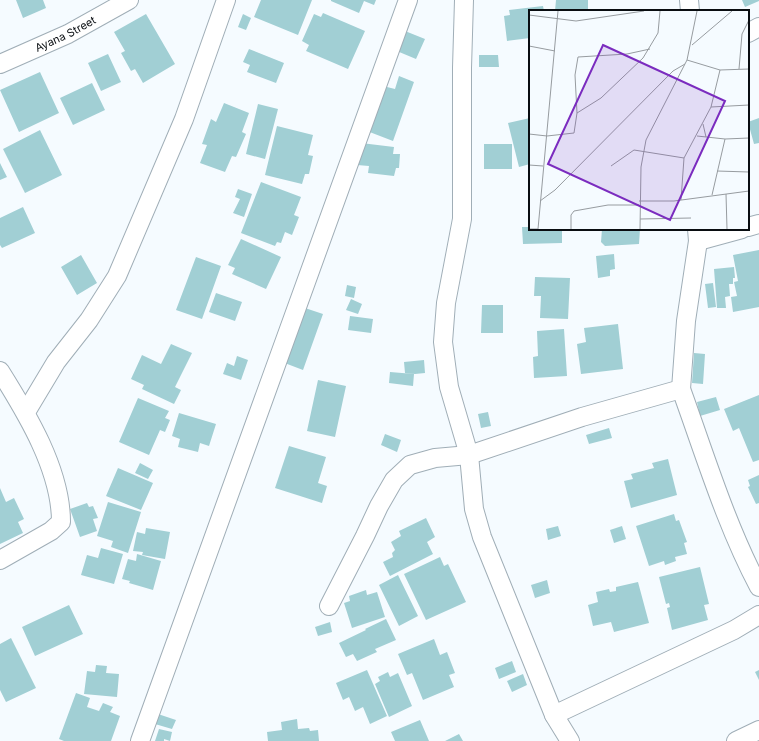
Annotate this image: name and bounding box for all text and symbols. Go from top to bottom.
inset map [529,10,749,230]
street label: Ayana Street [33,13,99,55]

